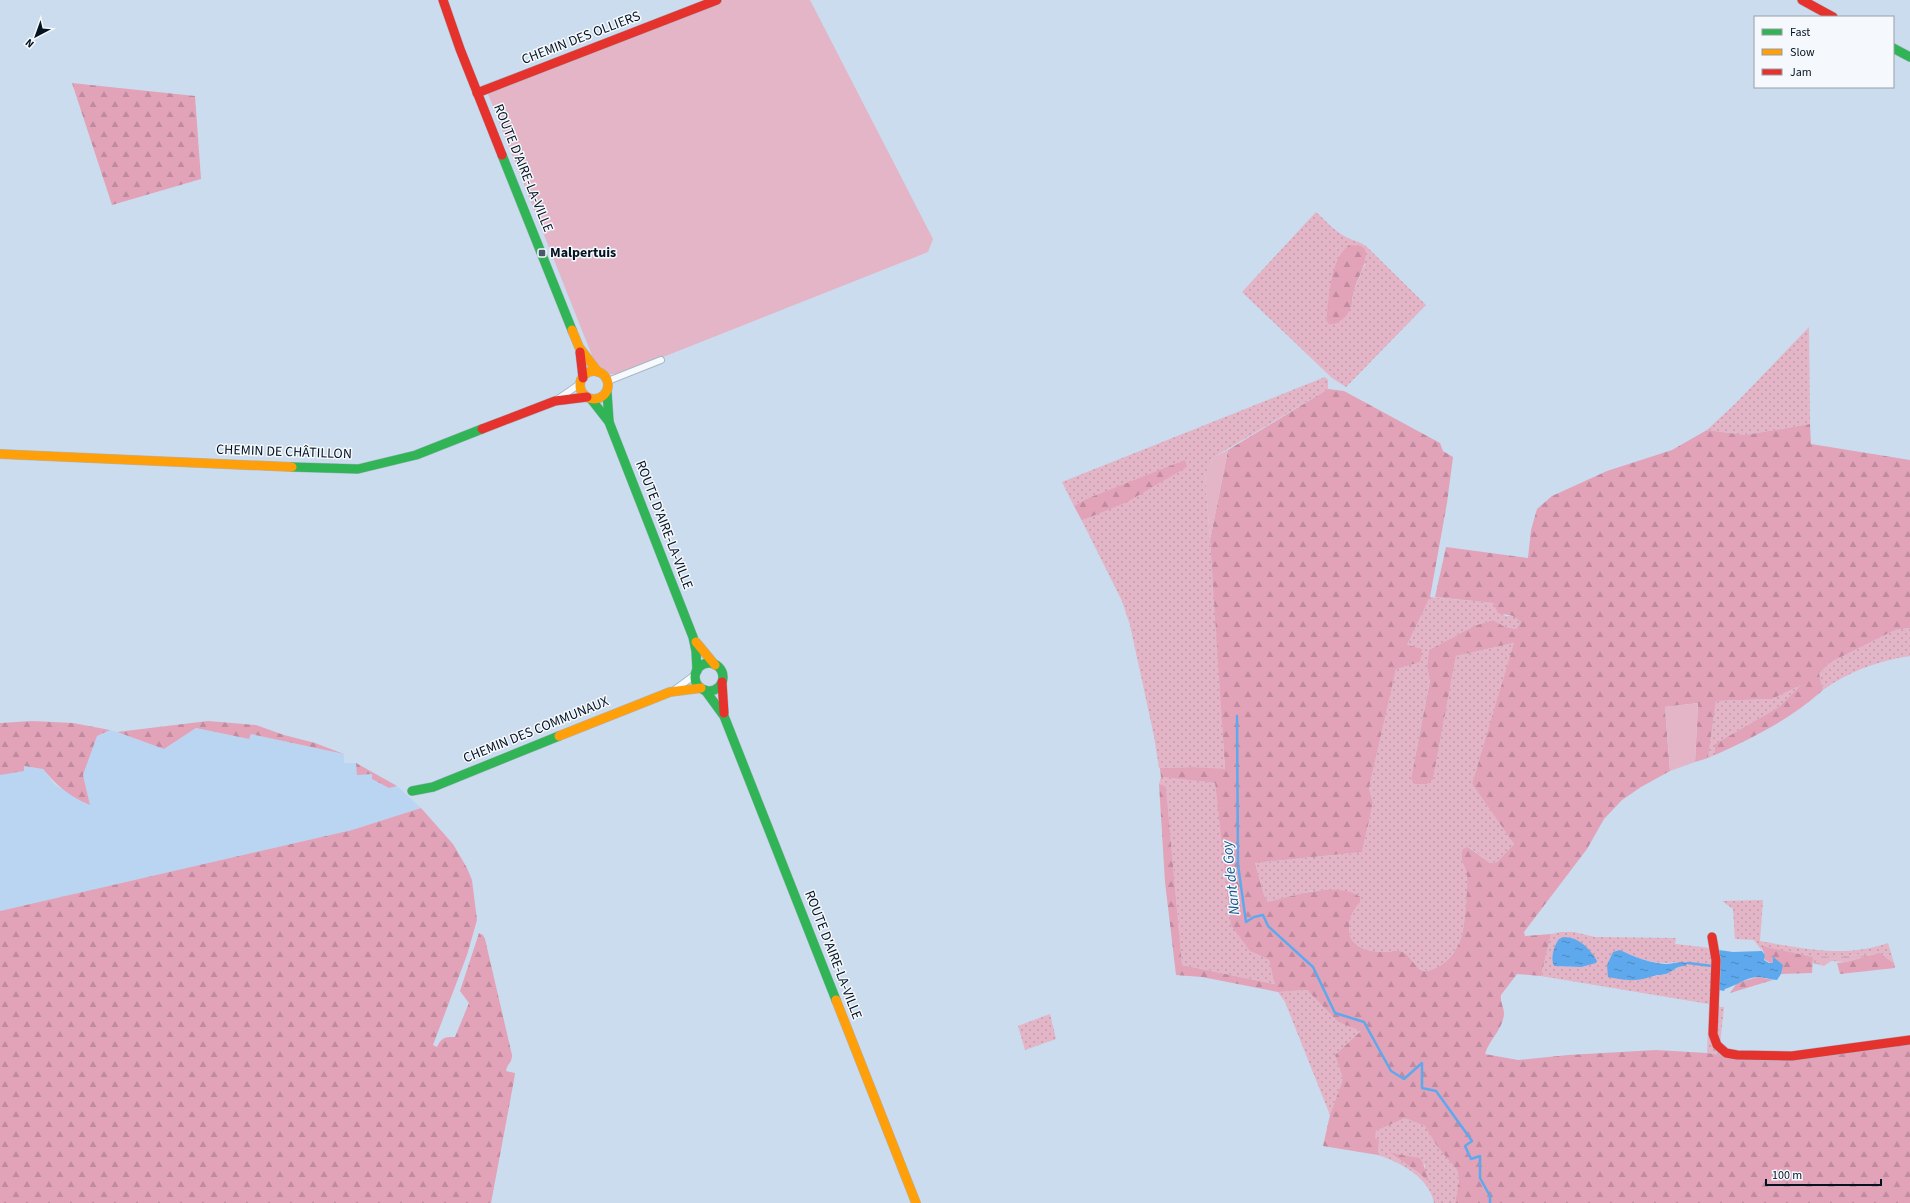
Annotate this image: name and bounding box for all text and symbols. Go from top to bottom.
street label: CHEMIN DES OLLIERS [519,6,643,70]
north arrow [16,16,56,56]
legend [1754,16,1894,88]
text: Fast [1790,24,1810,41]
text: N [22,35,37,51]
text: Slow [1790,44,1815,61]
text: Jam [1790,64,1812,81]
street label: ROUTE D'AIRE-LA-VILLE [488,101,558,235]
place label: Malpertuis [550,243,616,263]
marker: Malpertuis [537,248,547,258]
street label: CHEMIN DE CHÂTILLON [216,440,352,464]
street label: ROUTE D'AIRE-LA-VILLE [630,458,698,592]
street label: CHEMIN DES COMMUNAUX [460,692,612,768]
water label: Nant de Goy [1217,839,1245,916]
street label: ROUTE D'AIRE-LA-VILLE [799,888,867,1022]
scale bar [1766,1161,1881,1187]
text: 100 m [1772,1167,1802,1184]

